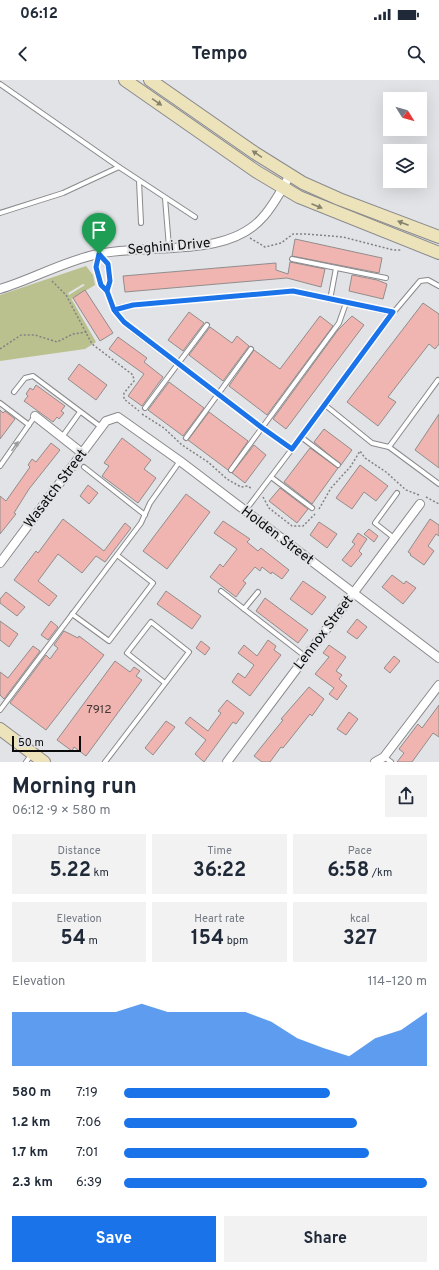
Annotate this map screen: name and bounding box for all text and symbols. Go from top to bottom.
text: 06:12 [20,5,58,24]
icon: back [12,43,34,65]
text: Tempo [192,43,247,66]
icon: search [405,43,427,65]
north arrow [383,92,427,136]
map controls [383,92,427,188]
one-way arrow [151,98,162,106]
button: layers [383,144,427,188]
one-way arrow [252,150,262,158]
one-way arrow [312,203,324,209]
pin [82,213,116,254]
icon: arrive [88,219,110,241]
one-way arrow [396,220,408,226]
street label: Seghini Drive [127,235,211,259]
one-way arrow [10,440,19,451]
street label: Wasatch Street [21,446,91,532]
street label: Holden Street [237,503,317,569]
street label: Lennox Street [291,593,357,673]
house number: 7912 [86,702,112,718]
scale bar [12,734,81,753]
text: 50 m [18,736,44,750]
text: Morning run [12,774,137,801]
button: share [385,775,427,817]
text: 06:12 · 9 × 580 m [12,803,111,819]
text: Distance [58,844,101,858]
text: Time [207,844,232,858]
text: Pace [348,844,372,858]
text: 5.22 [49,858,91,884]
text: 36:22 [193,858,246,884]
text: 6:58 [327,858,369,884]
text: km [91,866,109,880]
text: /km [369,866,392,880]
text: Elevation [57,912,102,926]
text: Heart rate [194,912,245,926]
text: kcal [350,912,370,926]
text: 54 [60,926,86,952]
text: 154 [191,926,224,952]
text: 327 [343,926,377,952]
text: m [86,934,98,948]
text: bpm [224,934,248,948]
text: Elevation [12,974,65,990]
text: 114–120 m [368,974,427,990]
text: 580 m [12,1085,51,1101]
text: 7:19 [76,1085,98,1101]
text: 1.2 km [12,1115,50,1131]
text: 7:06 [76,1115,101,1131]
text: 1.7 km [12,1145,48,1161]
text: 7:01 [76,1145,98,1161]
text: 2.3 km [12,1175,53,1191]
text: 6:39 [76,1175,102,1191]
button: Save [12,1216,216,1262]
button: Share [224,1216,427,1262]

